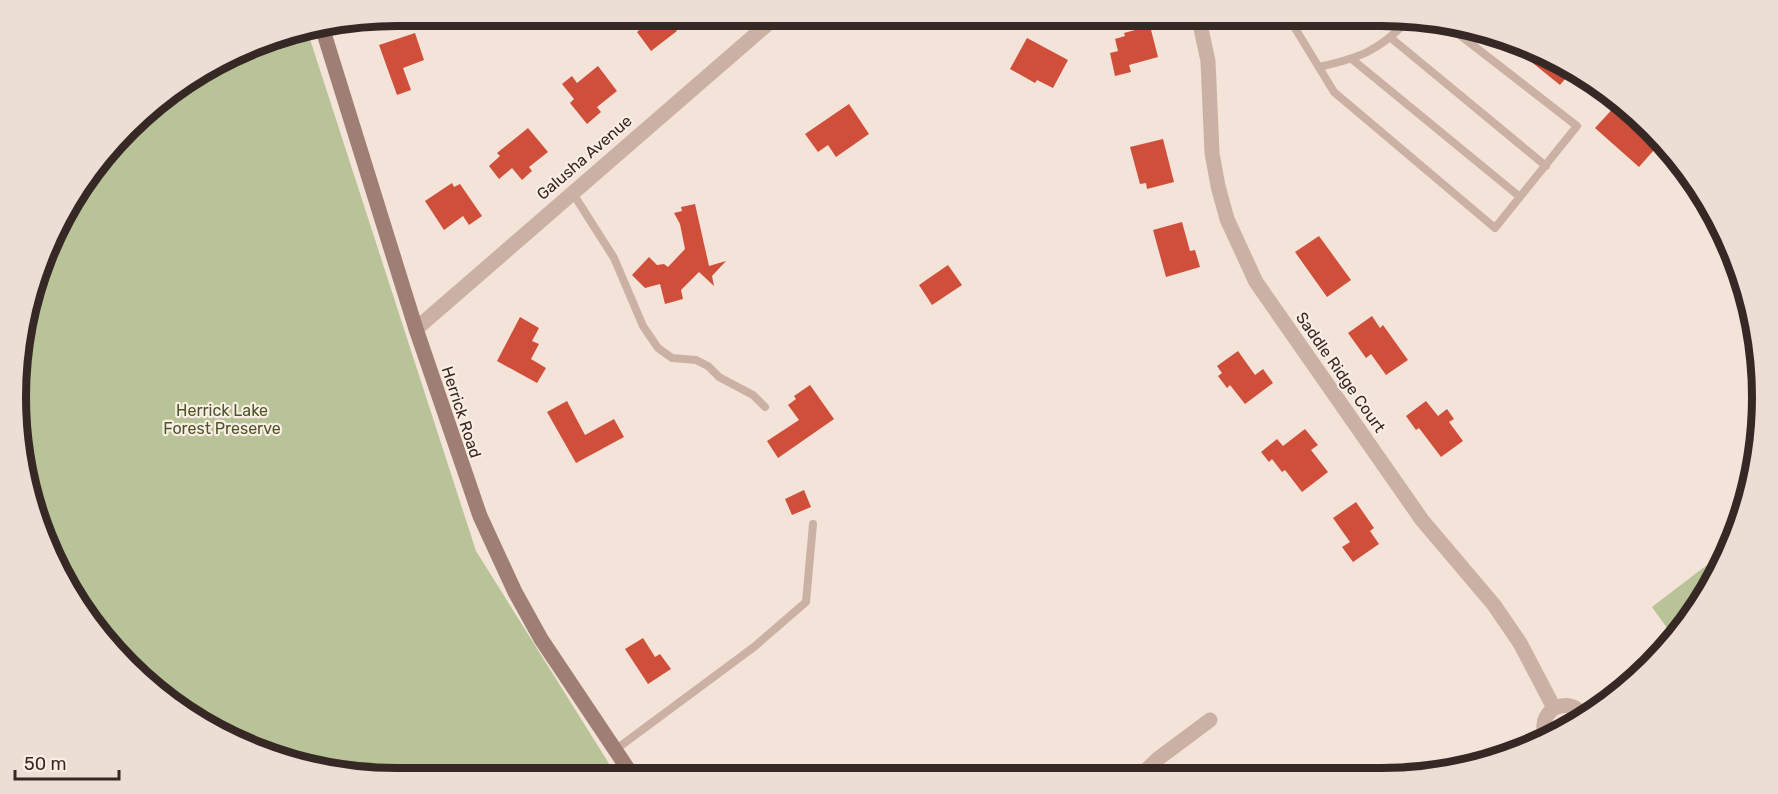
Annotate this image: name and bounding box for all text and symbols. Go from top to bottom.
street label: Galusha Avenue [533,111,636,204]
street label: Saddle Ridge Court [1292,308,1389,436]
street label: Herrick Road [438,364,485,460]
park label: Herrick Lake Forest Preserve [163,401,281,438]
scale bar [15,743,118,781]
text: 50 m [24,753,67,775]

